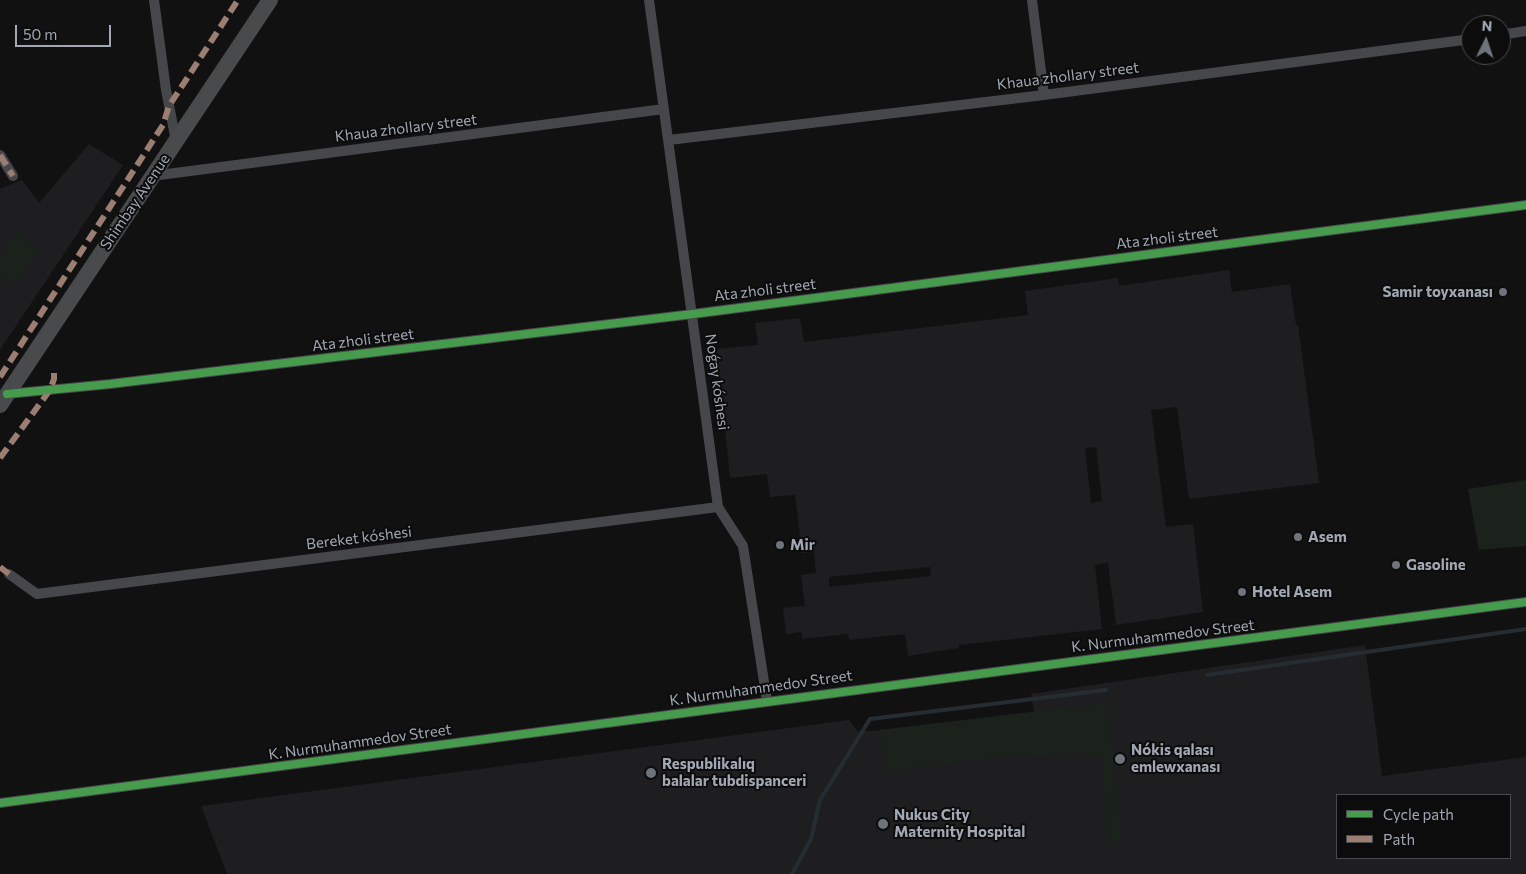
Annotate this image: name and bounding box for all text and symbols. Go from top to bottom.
scale bar [18,15,114,47]
north arrow [1461,15,1511,65]
text: N [1481,17,1493,34]
text: 50 m [23,25,57,43]
street label: Khaua zhollary street [996,58,1140,94]
street label: Khaua zhollary street [334,110,478,146]
street label: Shimbay Avenue [96,151,174,253]
street label: Ata zholi street [1115,223,1219,253]
street label: Ata zholi street [713,275,817,305]
place label: Samir toyxanası [1382,283,1493,301]
marker: Samir toyxanası [1497,286,1509,298]
street label: Ata zholi street [311,325,415,355]
street label: Noǵay kóshesi [701,333,733,431]
street label: Bereket kóshesi [305,523,413,553]
place label: Asem [1308,528,1347,546]
marker: Asem [1292,531,1304,543]
place label: Mir [790,536,815,554]
marker: Mir [774,539,786,551]
place label: Gasoline [1406,556,1466,574]
marker: Gasoline [1390,559,1402,571]
place label: Hotel Asem [1252,583,1332,601]
marker: Hotel Asem [1236,586,1248,598]
street label: K. Nurmuhammedov Street [1070,616,1256,656]
street label: K. Nurmuhammedov Street [668,666,854,710]
street label: K. Nurmuhammedov Street [267,720,453,764]
place label: Nókis qalası emlewxanası [1131,741,1220,776]
marker: Nókis qalası emlewxanası [1113,752,1127,766]
place label: Respublikalıq balalar tubdispanceri [662,755,807,790]
marker: Respublikalıq balalar tubdispanceri [644,766,658,780]
legend [1336,794,1511,859]
text: Cycle path [1383,805,1454,823]
place label: Nukus City Maternity Hospital [894,806,1025,841]
marker: Nukus City Maternity Hospital [876,817,890,831]
text: Path [1383,830,1415,848]

